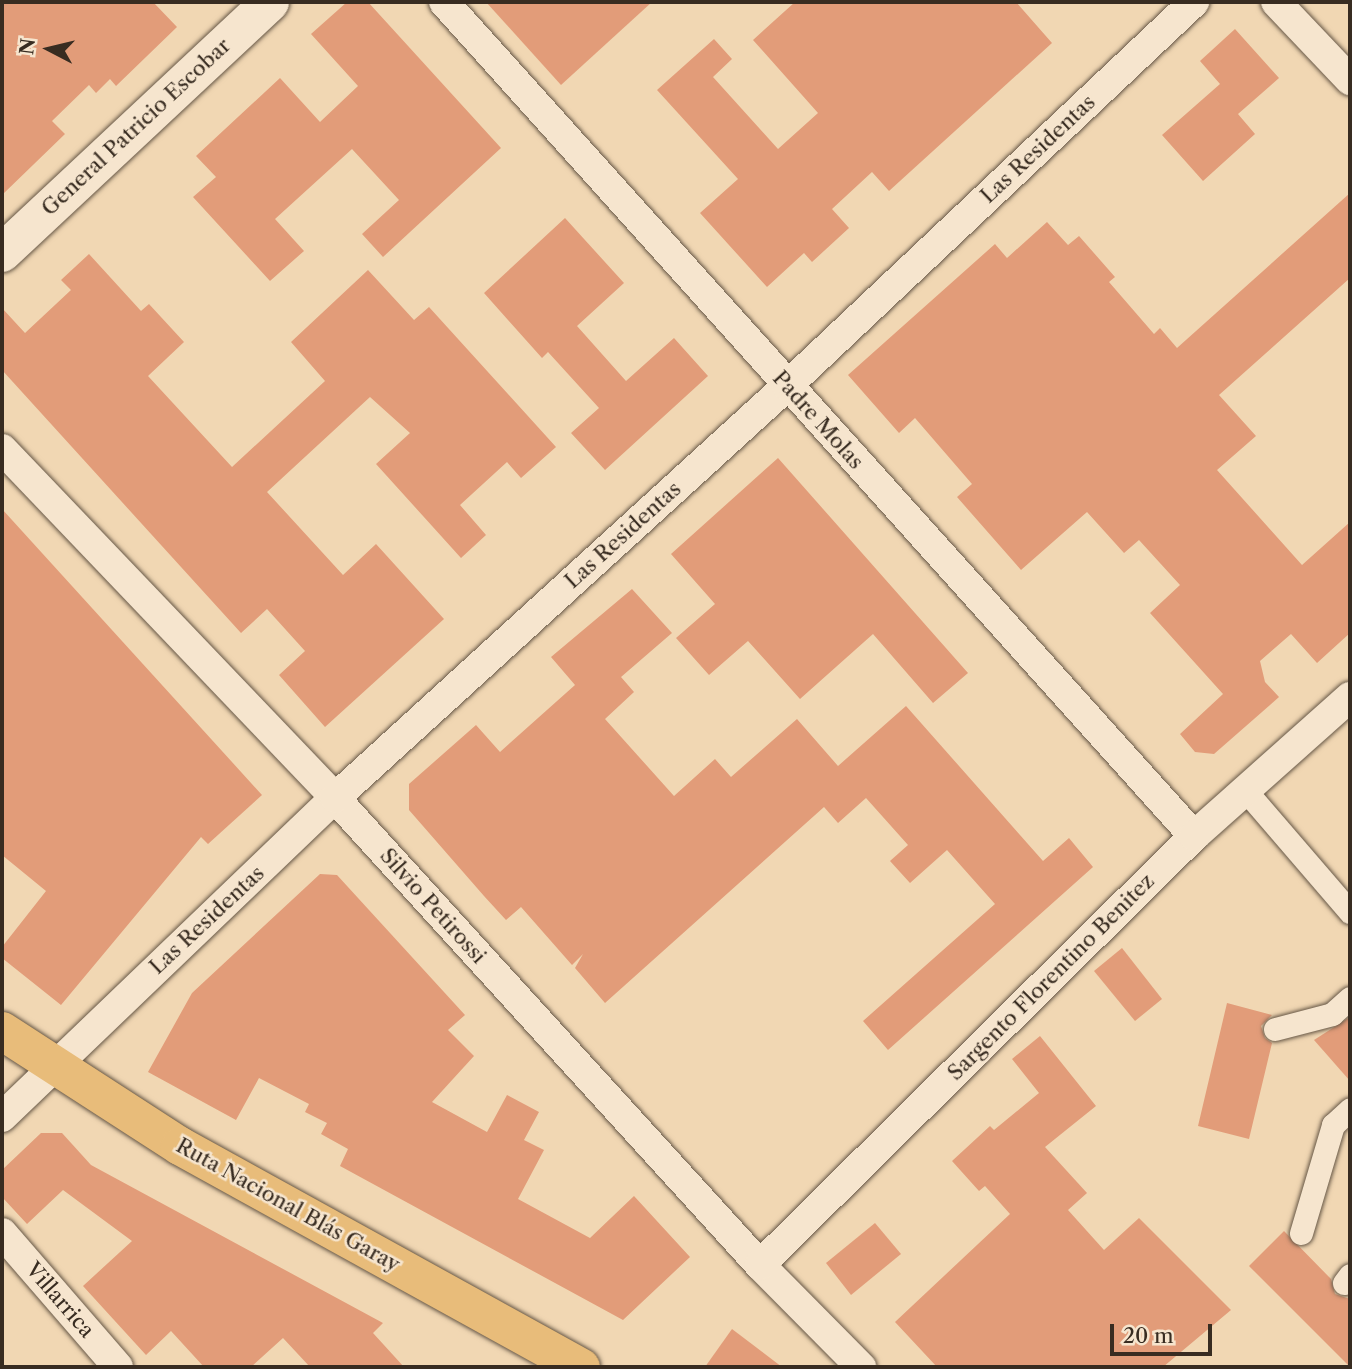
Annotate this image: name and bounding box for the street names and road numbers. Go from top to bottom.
street label: General Patricio Escobar [37,33,235,221]
street label: Las Residentas [975,89,1101,209]
street label: Padre Molas [767,366,869,474]
street label: Las Residentas [560,476,686,594]
street label: Silvio Petirossi [375,843,491,969]
street label: Las Residentas [144,860,270,980]
street label: Sargento Florentino Benitez [943,869,1159,1085]
street label: Ruta Nacional Blás Garay [172,1133,404,1277]
street label: Villarrica [21,1257,99,1343]

